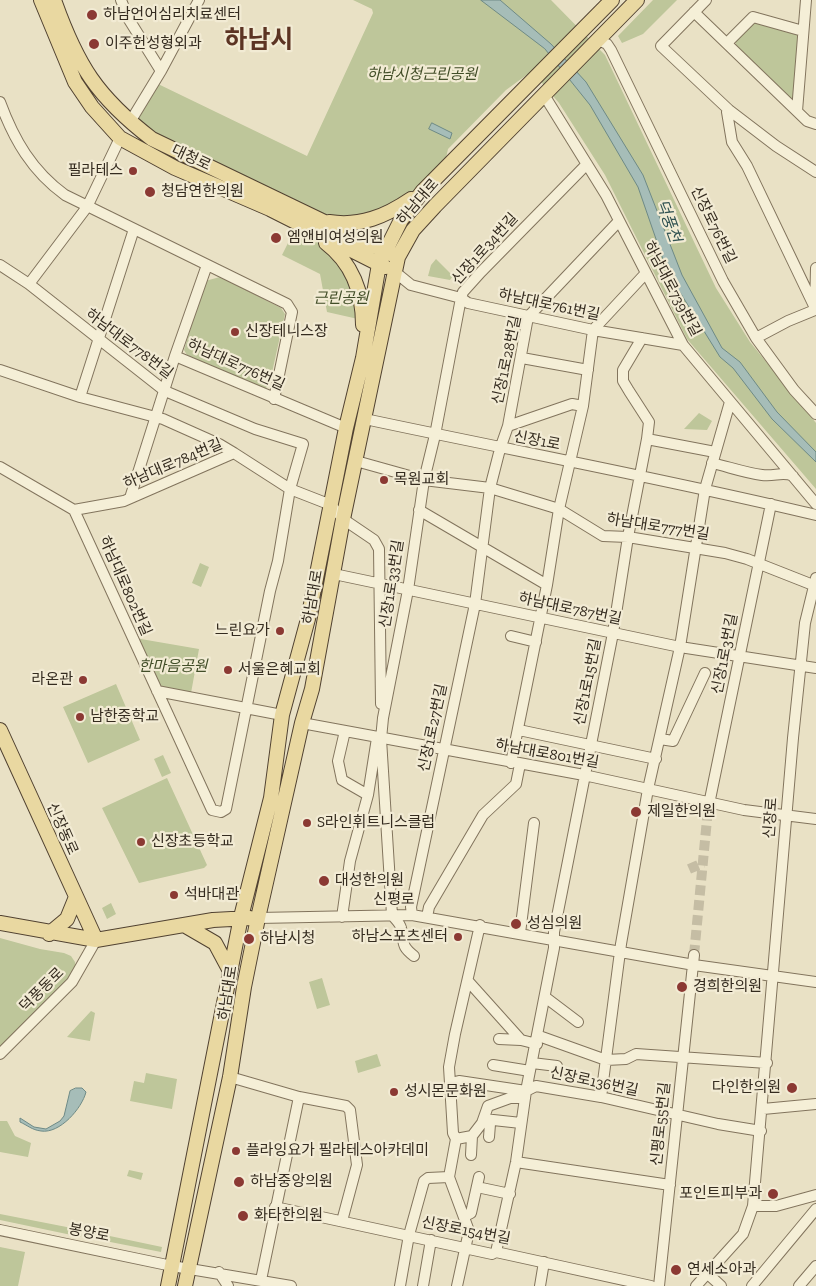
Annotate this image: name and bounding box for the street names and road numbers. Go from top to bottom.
street label: 대청로 [168,141,214,175]
street label: 하남대로 [393,175,443,229]
street label: 신장로76번길 [686,183,740,267]
street label: 신장1로34번길 [448,209,522,289]
street label: 하남대로739번길 [639,238,705,340]
street label: 하남대로761번길 [496,285,602,325]
street label: 하남대로778번길 [82,305,176,383]
street label: 신장1로28번길 [489,314,525,406]
street label: 하남대로776번길 [184,335,288,395]
street label: 신장1로 [512,428,562,454]
street label: 하남대로784번길 [121,435,225,493]
street label: 하남대로777번길 [605,510,711,544]
street label: 하남대로802번길 [95,533,155,639]
street label: 신장1로33번길 [376,538,408,630]
street label: 하남대로 [299,568,327,626]
street label: 하남대로787번길 [517,589,623,629]
street label: 신장1로3번길 [708,612,742,696]
street label: 신장1로15번길 [571,637,605,727]
street label: 신장1로27번길 [415,682,451,774]
street label: 하남대로801번길 [494,736,600,772]
street label: 신장로 [761,797,781,839]
street label: 신장동로 [43,800,81,858]
street label: 신평로 [373,891,415,909]
street label: 덕풍동로 [16,964,68,1016]
street label: 하남대로 [215,964,241,1022]
street label: 신장로136번길 [548,1064,640,1100]
street label: 신평로55번길 [648,1081,674,1167]
street label: 신장로154번길 [420,1214,512,1248]
street label: 봉양로 [67,1220,111,1246]

